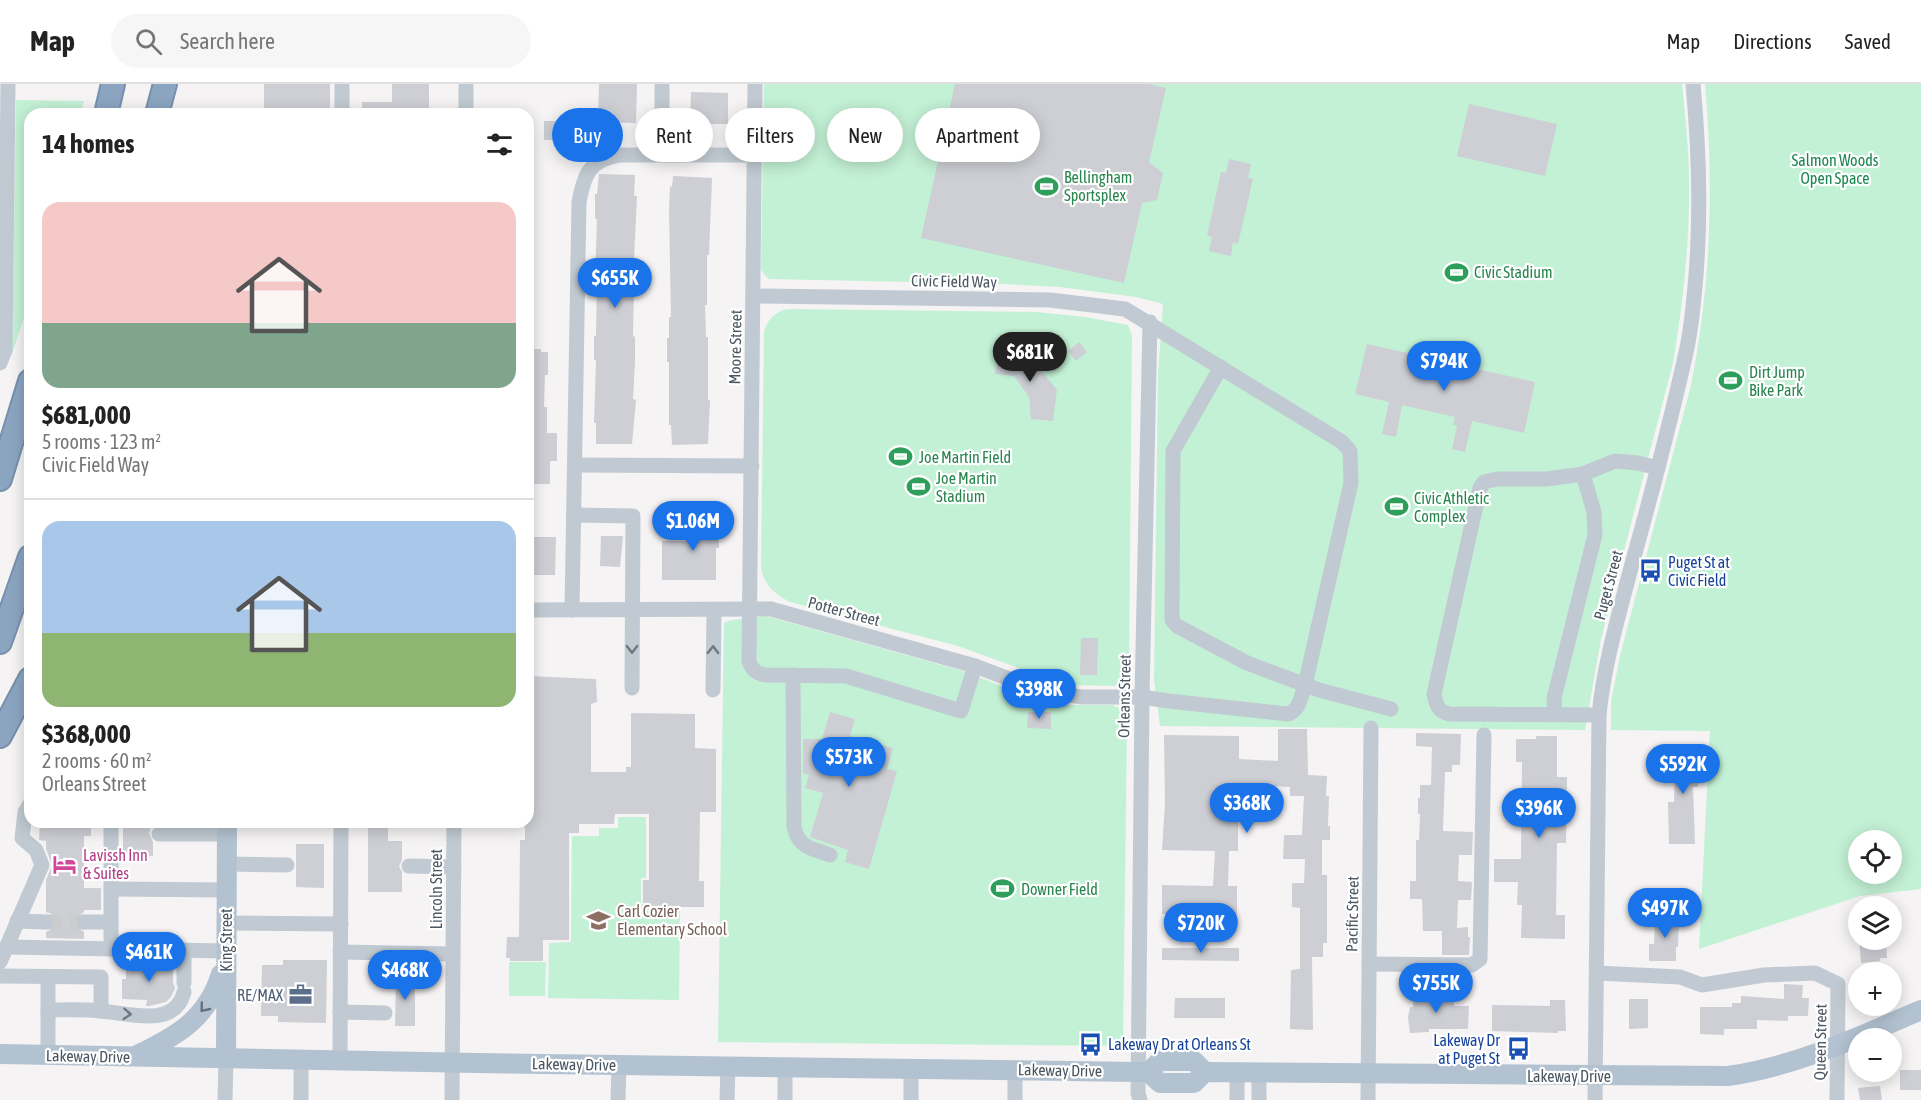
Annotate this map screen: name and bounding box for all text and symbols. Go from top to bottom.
search box [111,14,531,68]
text: Map [30,25,75,57]
icon: search [132,25,165,58]
text: Search here [180,28,275,54]
text: Map [1666,29,1700,53]
text: Directions [1733,29,1812,53]
text: Saved [1845,29,1891,53]
chip: Buy [552,108,623,162]
chip: Rent [635,108,713,162]
chip: Filters [725,108,815,162]
chip: New [827,108,903,162]
chip: Apartment [915,108,1040,162]
icon: filters [483,128,516,161]
text: 14 homes [42,129,135,159]
park label: Salmon Woods Open Space [1792,151,1879,188]
place label: Bellingham Sportsplex [1064,168,1132,205]
sports icon: Bellingham Sportsplex [1033,173,1059,199]
icon: home [225,241,333,349]
pin: $655K [573,258,657,309]
sports icon: Civic Stadium [1443,259,1469,285]
place label: Civic Stadium [1474,263,1553,281]
text: $655K [592,266,638,289]
street label: Civic Field Way [911,271,997,292]
street label: Moore Street [725,309,745,385]
pin: $681K [988,332,1072,383]
text: $681K [1007,340,1053,363]
pin: $794K [1402,341,1486,392]
text: $794K [1421,349,1467,372]
place label: Dirt Jump Bike Park [1749,363,1805,399]
sports icon: Dirt Jump Bike Park [1718,368,1744,394]
text: $681,000 [42,400,131,430]
text: 5 rooms · 123 m² [42,430,161,453]
sports icon: Joe Martin Field [888,444,914,470]
place label: Joe Martin Field [919,448,1011,466]
text: Civic Field Way [42,453,149,476]
place label: Joe Martin Stadium [936,469,997,505]
sports icon: Joe Martin Stadium [905,474,931,500]
place label: Civic Athletic Complex [1414,489,1489,526]
sports icon: Civic Athletic Complex [1383,494,1409,520]
pin: $1.06M [644,501,742,552]
text: $1.06M [666,509,720,532]
street label: Puget Street [1590,548,1627,622]
place label: Puget St at Civic Field [1668,553,1730,589]
bus stop icon: Puget St at Civic Field [1637,558,1663,584]
icon: home [225,560,333,668]
street label: Potter Street [806,593,882,629]
one-way arrow [626,644,638,653]
one-way arrow [707,645,719,654]
street label: Orleans Street [1114,654,1134,738]
pin: $398K [997,669,1081,720]
text: $398K [1016,677,1062,700]
text: $368,000 [42,719,131,749]
pin: $573K [807,737,891,788]
pin: $592K [1641,744,1725,795]
text: $573K [826,745,872,768]
text: 2 rooms · 60 m² [42,749,152,772]
text: $592K [1660,752,1706,775]
text: Orleans Street [42,772,146,795]
pin: $368K [1205,783,1289,834]
pin: $396K [1497,788,1581,839]
text: $368K [1224,791,1270,814]
text: $396K [1516,796,1562,819]
map controls [1848,830,1902,1082]
button: locate [1848,830,1902,884]
place label: Lavissh Inn & Suites [83,846,148,882]
street label: Lincoln Street [427,848,445,929]
hotel icon: Lavissh Inn & Suites [52,851,78,877]
sports icon: Downer Field [990,876,1016,902]
street label: Pacific Street [1342,876,1362,952]
place label: Downer Field [1021,880,1098,898]
pin: $497K [1623,888,1707,939]
text: $497K [1642,896,1688,919]
button: layers [1848,896,1902,950]
place label: Carl Cozier Elementary School [617,902,728,939]
pin: $720K [1159,903,1243,954]
school or university icon: Carl Cozier Elementary School [586,907,612,933]
street label: King Street [217,908,236,972]
text: $720K [1178,911,1224,934]
pin: $461K [107,932,191,983]
text: $461K [126,940,172,963]
pin: $468K [363,950,447,1001]
text: $468K [382,958,428,981]
button: + [1848,962,1902,1016]
pin: $755K [1394,963,1478,1014]
text: $755K [1413,971,1459,994]
office icon: RE/MAX [288,982,314,1008]
place label: RE/MAX [237,986,284,1004]
one-way arrow [201,1001,212,1012]
street label: Queen Street [1810,1003,1830,1080]
one-way arrow [123,1007,132,1020]
button: − [1848,1028,1902,1082]
bus stop icon: Lakeway Dr at Orleans St [1077,1031,1103,1057]
place label: Lakeway Dr at Puget St [1433,1031,1500,1068]
place label: Lakeway Dr at Orleans St [1108,1035,1251,1054]
bus stop icon: Lakeway Dr at Puget St [1505,1036,1531,1062]
street label: Lakeway Drive [46,1046,130,1067]
street label: Lakeway Drive [532,1054,616,1075]
street label: Lakeway Drive [1018,1060,1102,1081]
street label: Lakeway Drive [1527,1067,1611,1086]

